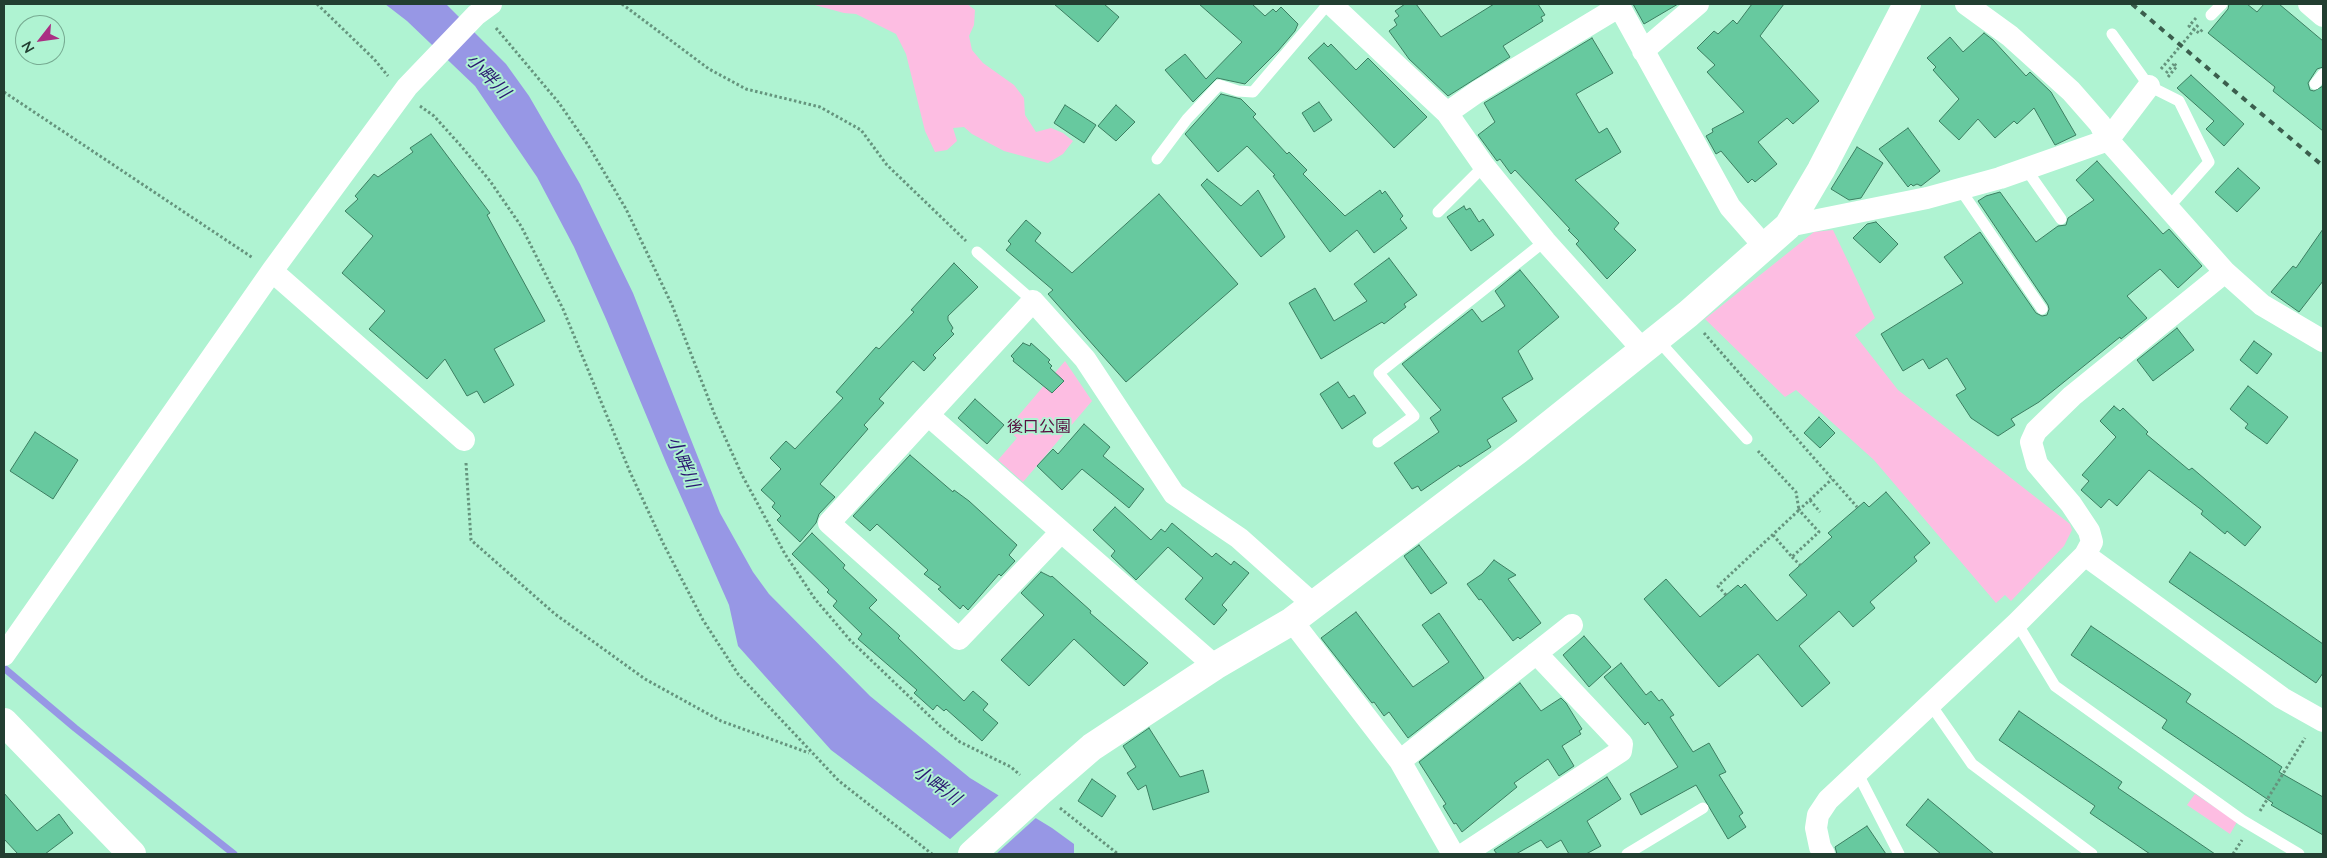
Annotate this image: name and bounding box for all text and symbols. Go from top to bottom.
north arrow [15,15,65,65]
text: N [17,38,38,56]
water label: 小畔川 [461,49,515,103]
park label: 後口公園 [1007,417,1071,437]
water label: 小畔川 [663,433,703,491]
water label: 小畔川 [909,760,965,810]

